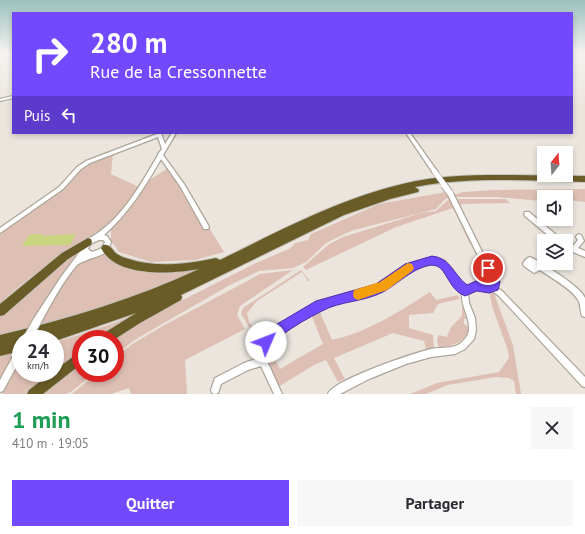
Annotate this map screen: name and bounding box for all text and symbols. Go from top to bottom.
text: 280 m [90,24,167,61]
icon: right [24,28,76,80]
text: Rue de la Cressonnette [90,60,267,83]
icon: left [58,104,80,126]
text: Puis [24,106,50,125]
north arrow [537,146,573,182]
map controls [537,146,573,270]
button: sound [537,190,573,226]
button: layers [537,234,573,270]
pin [471,251,505,285]
icon: arrive [477,257,499,279]
position arrow [245,321,287,363]
speed limit sign: 30 [72,330,124,382]
text: 24 [27,338,49,364]
text: km/h [27,359,49,372]
text: 1 min [12,404,71,435]
button: close [531,407,573,449]
text: 410 m · 19:05 [12,435,89,452]
button: Quitter [12,480,289,526]
button: Partager [297,480,573,526]

